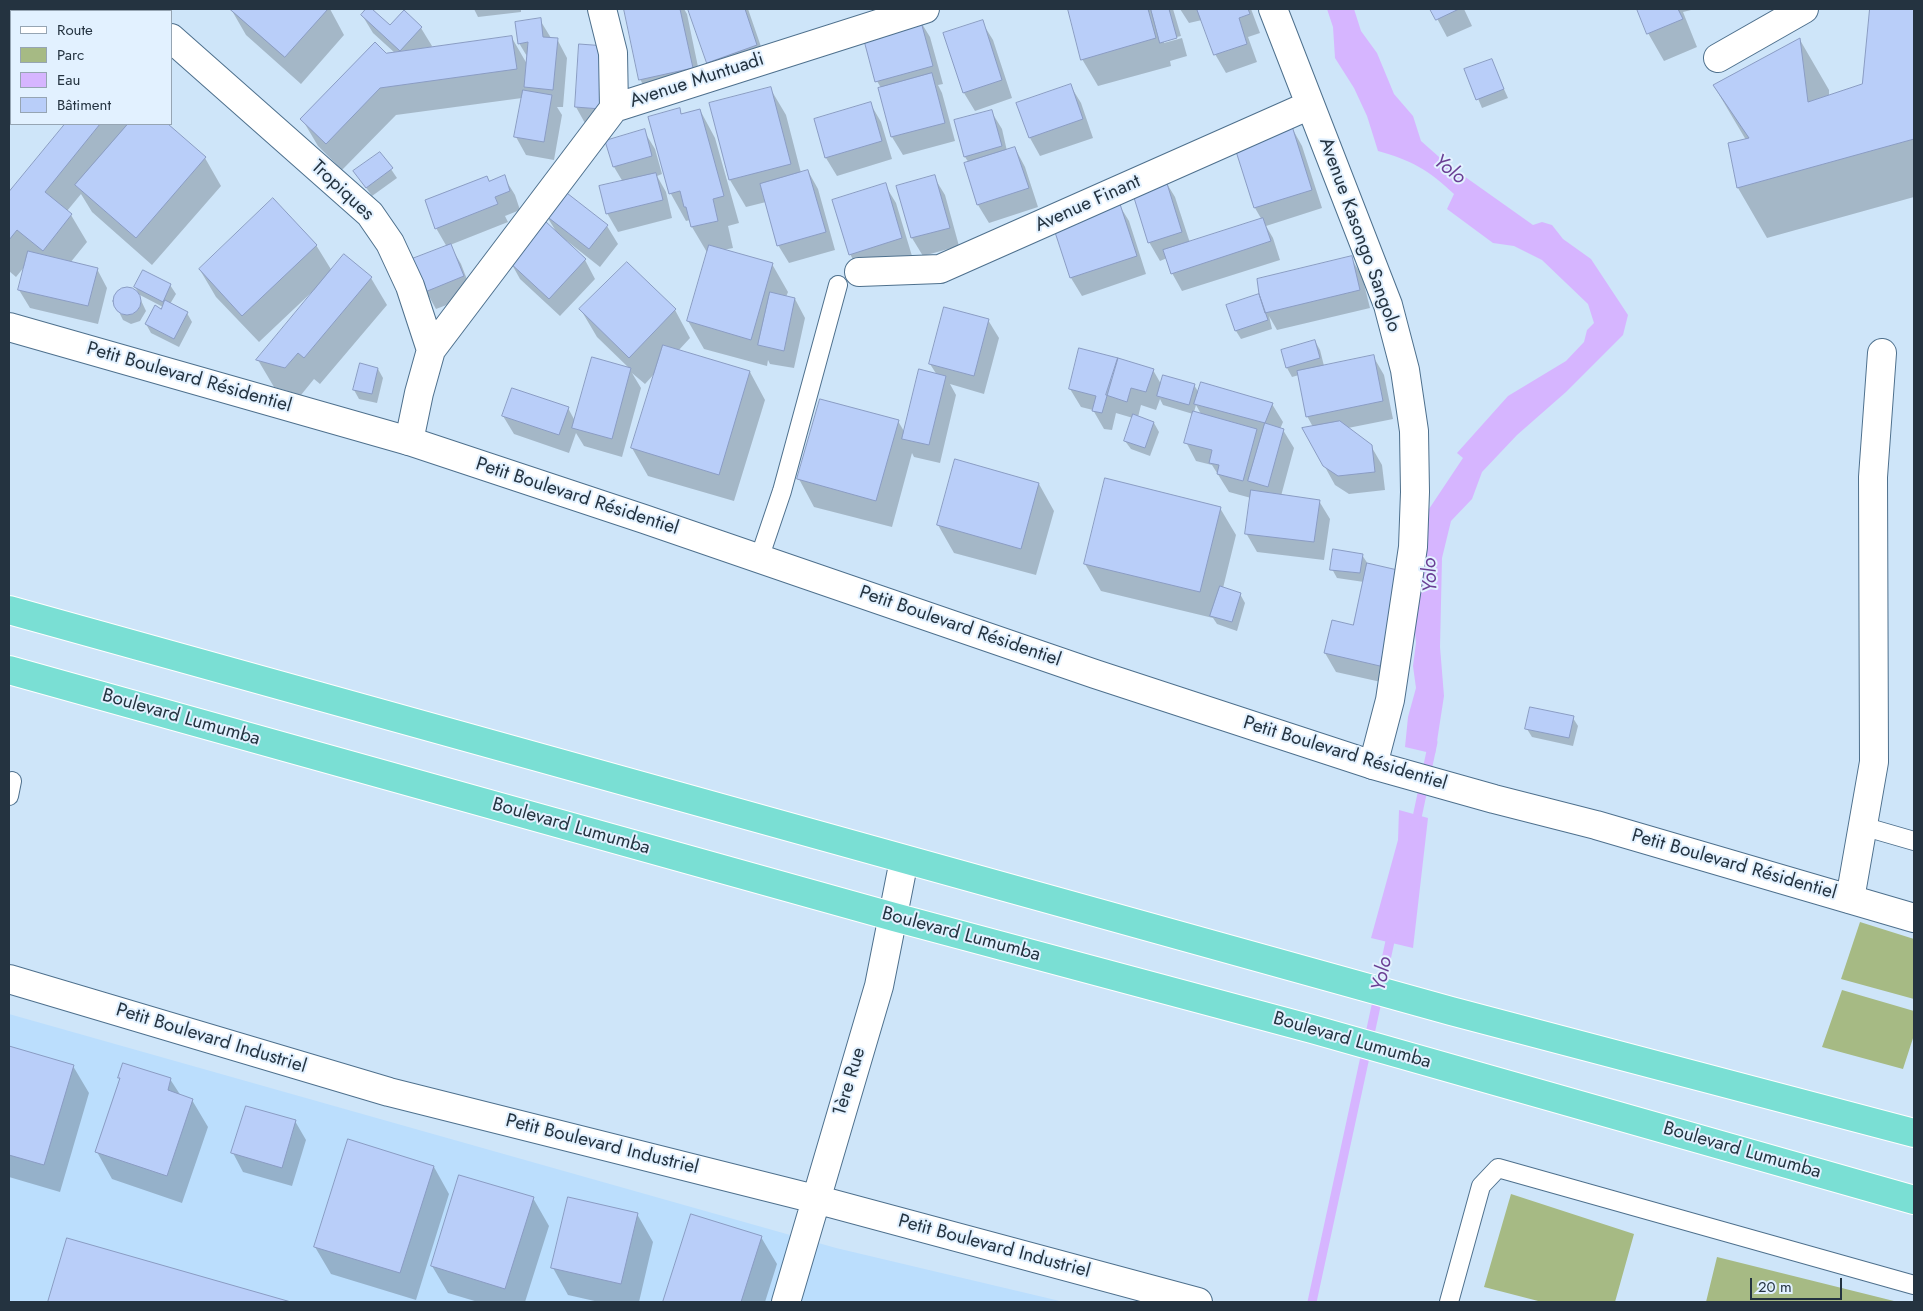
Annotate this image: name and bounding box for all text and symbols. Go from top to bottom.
legend [10,10,172,125]
text: Route [57,19,93,41]
text: Parc [57,44,84,66]
street label: Avenue Muntuadi [627,49,767,113]
text: Eau [57,69,80,91]
text: Bâtiment [57,94,111,116]
street label: Avenue Kasongo Sangolo [1313,135,1405,335]
water label: Yolo [1428,150,1470,190]
street label: Tropiques [306,156,378,226]
street label: Avenue Finant [1032,171,1144,237]
street label: Petit Boulevard Résidentiel [84,338,294,418]
street label: Petit Boulevard Résidentiel [473,453,681,541]
water label: Yolo [1418,557,1444,593]
street label: Petit Boulevard Résidentiel [856,582,1064,672]
street label: Boulevard Lumumba [99,685,263,751]
street label: Petit Boulevard Résidentiel [1240,712,1450,796]
street label: Boulevard Lumumba [489,794,653,860]
street label: Petit Boulevard Résidentiel [1629,825,1839,905]
street label: Boulevard Lumumba [879,903,1043,967]
water label: Yolo [1368,955,1398,993]
street label: Petit Boulevard Industriel [113,999,309,1079]
street label: Boulevard Lumumba [1270,1008,1434,1074]
street label: 1ère Rue [829,1045,871,1119]
street label: Petit Boulevard Industriel [503,1110,701,1180]
street label: Boulevard Lumumba [1660,1118,1824,1184]
street label: Petit Boulevard Industriel [895,1210,1093,1284]
scale bar [1753,1268,1846,1300]
text: 20 m [1758,1276,1792,1298]

